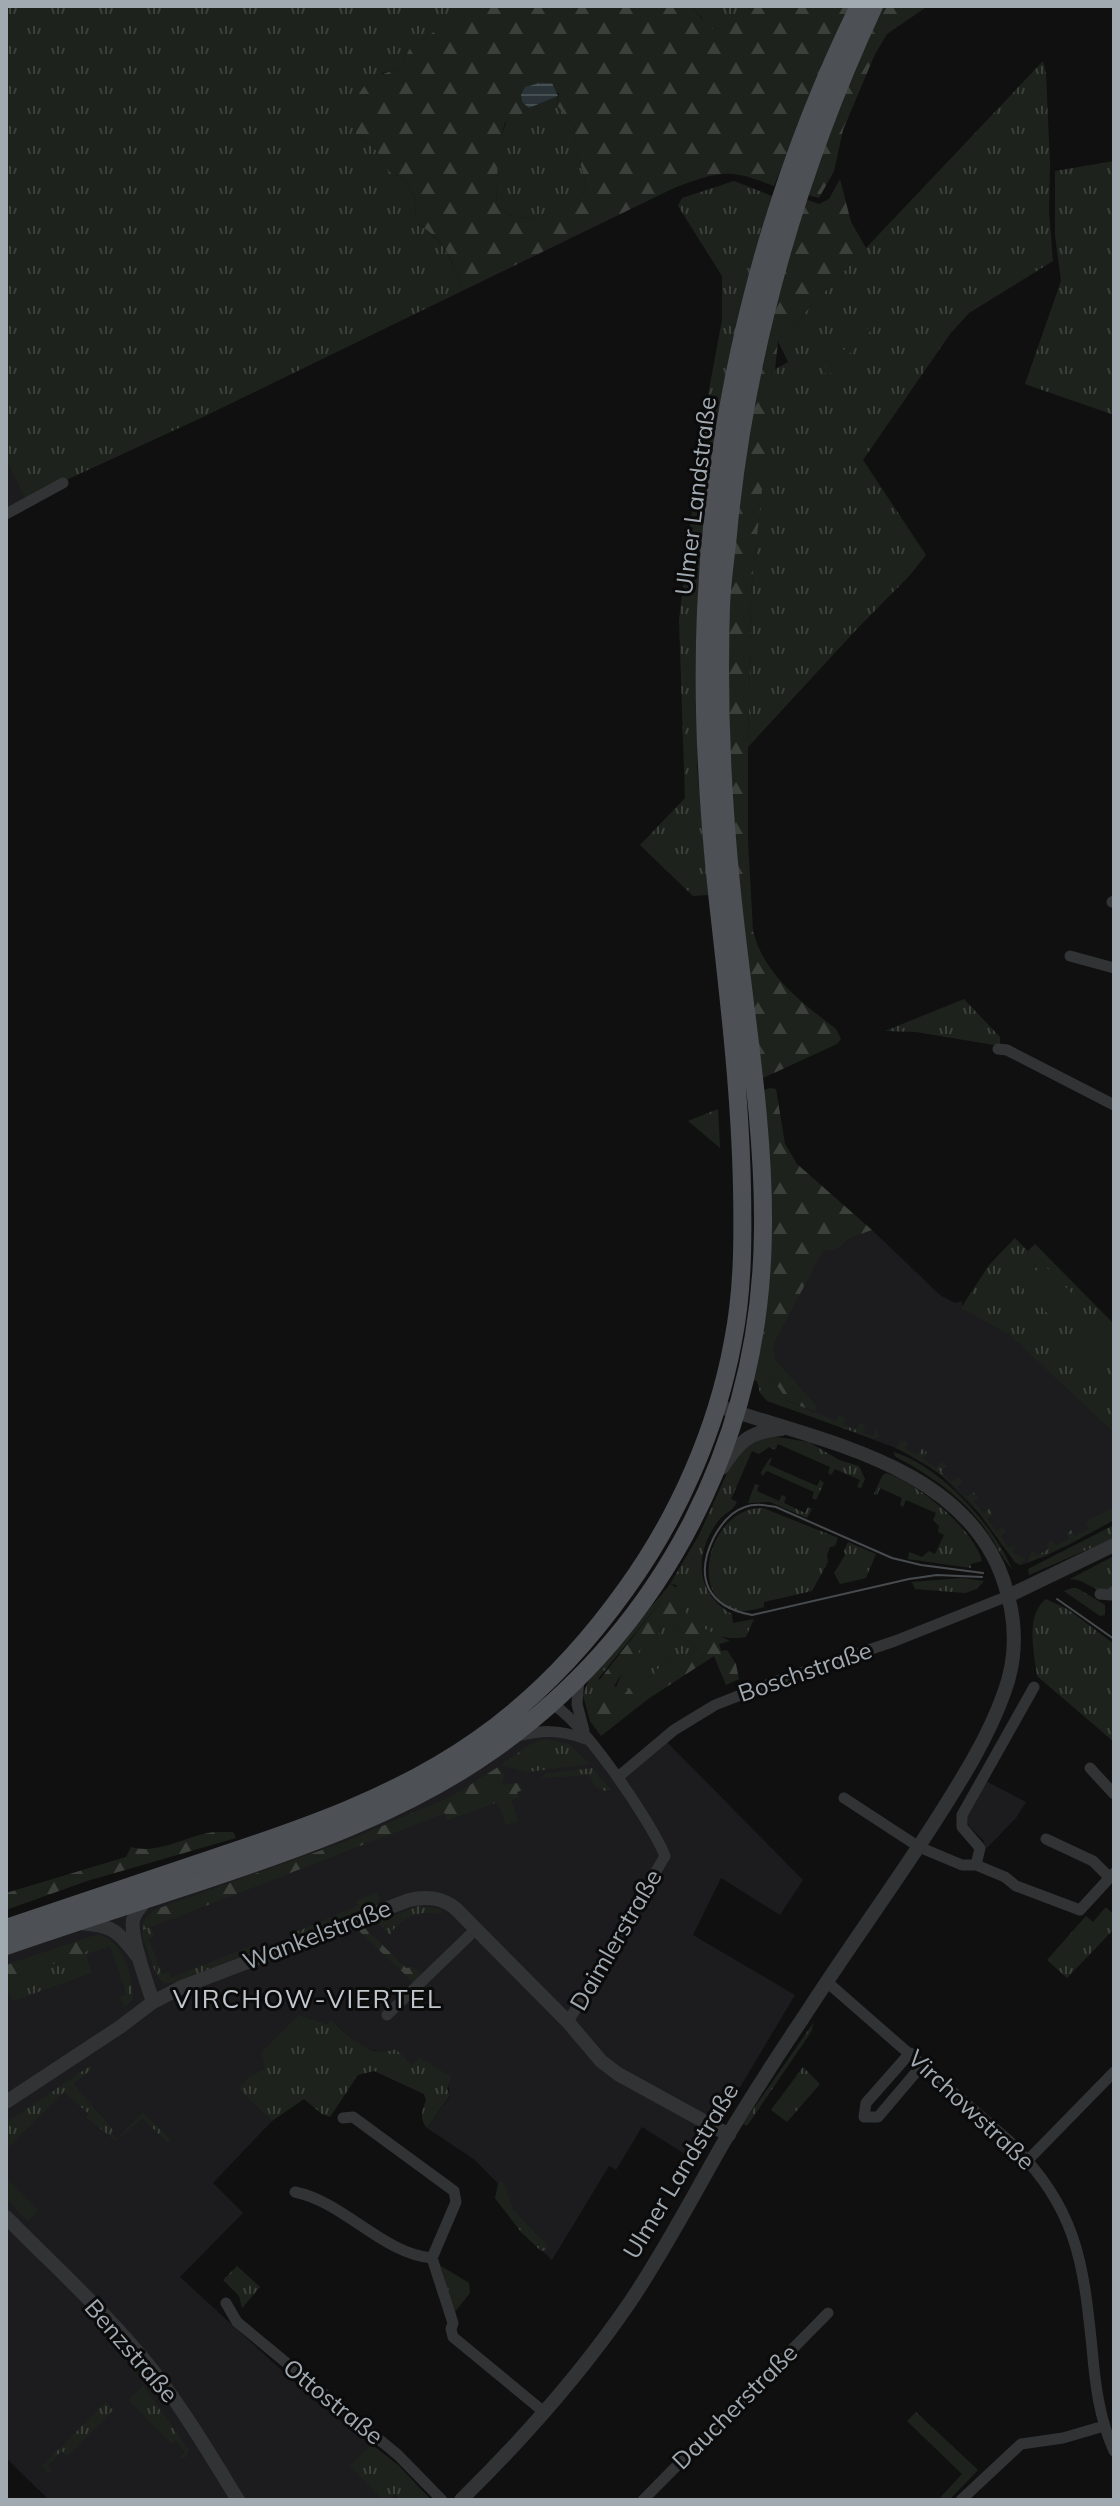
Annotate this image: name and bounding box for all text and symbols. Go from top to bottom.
street label: Ulmer Landstraße [668,395,722,597]
street label: Boschstraße [734,1634,875,1708]
street label: Daimlerstraße [563,1864,668,2015]
street label: Wankelstraße [238,1892,395,1976]
district label: VIRCHOW-VIERTEL [173,1982,443,2015]
street label: Virchowstraße [902,2043,1041,2176]
street label: Ulmer Landstraße [616,2077,744,2264]
street label: Benzstraße [79,2292,185,2408]
street label: Daucherstraße [665,2337,803,2475]
street label: Ottostraße [278,2352,390,2451]

